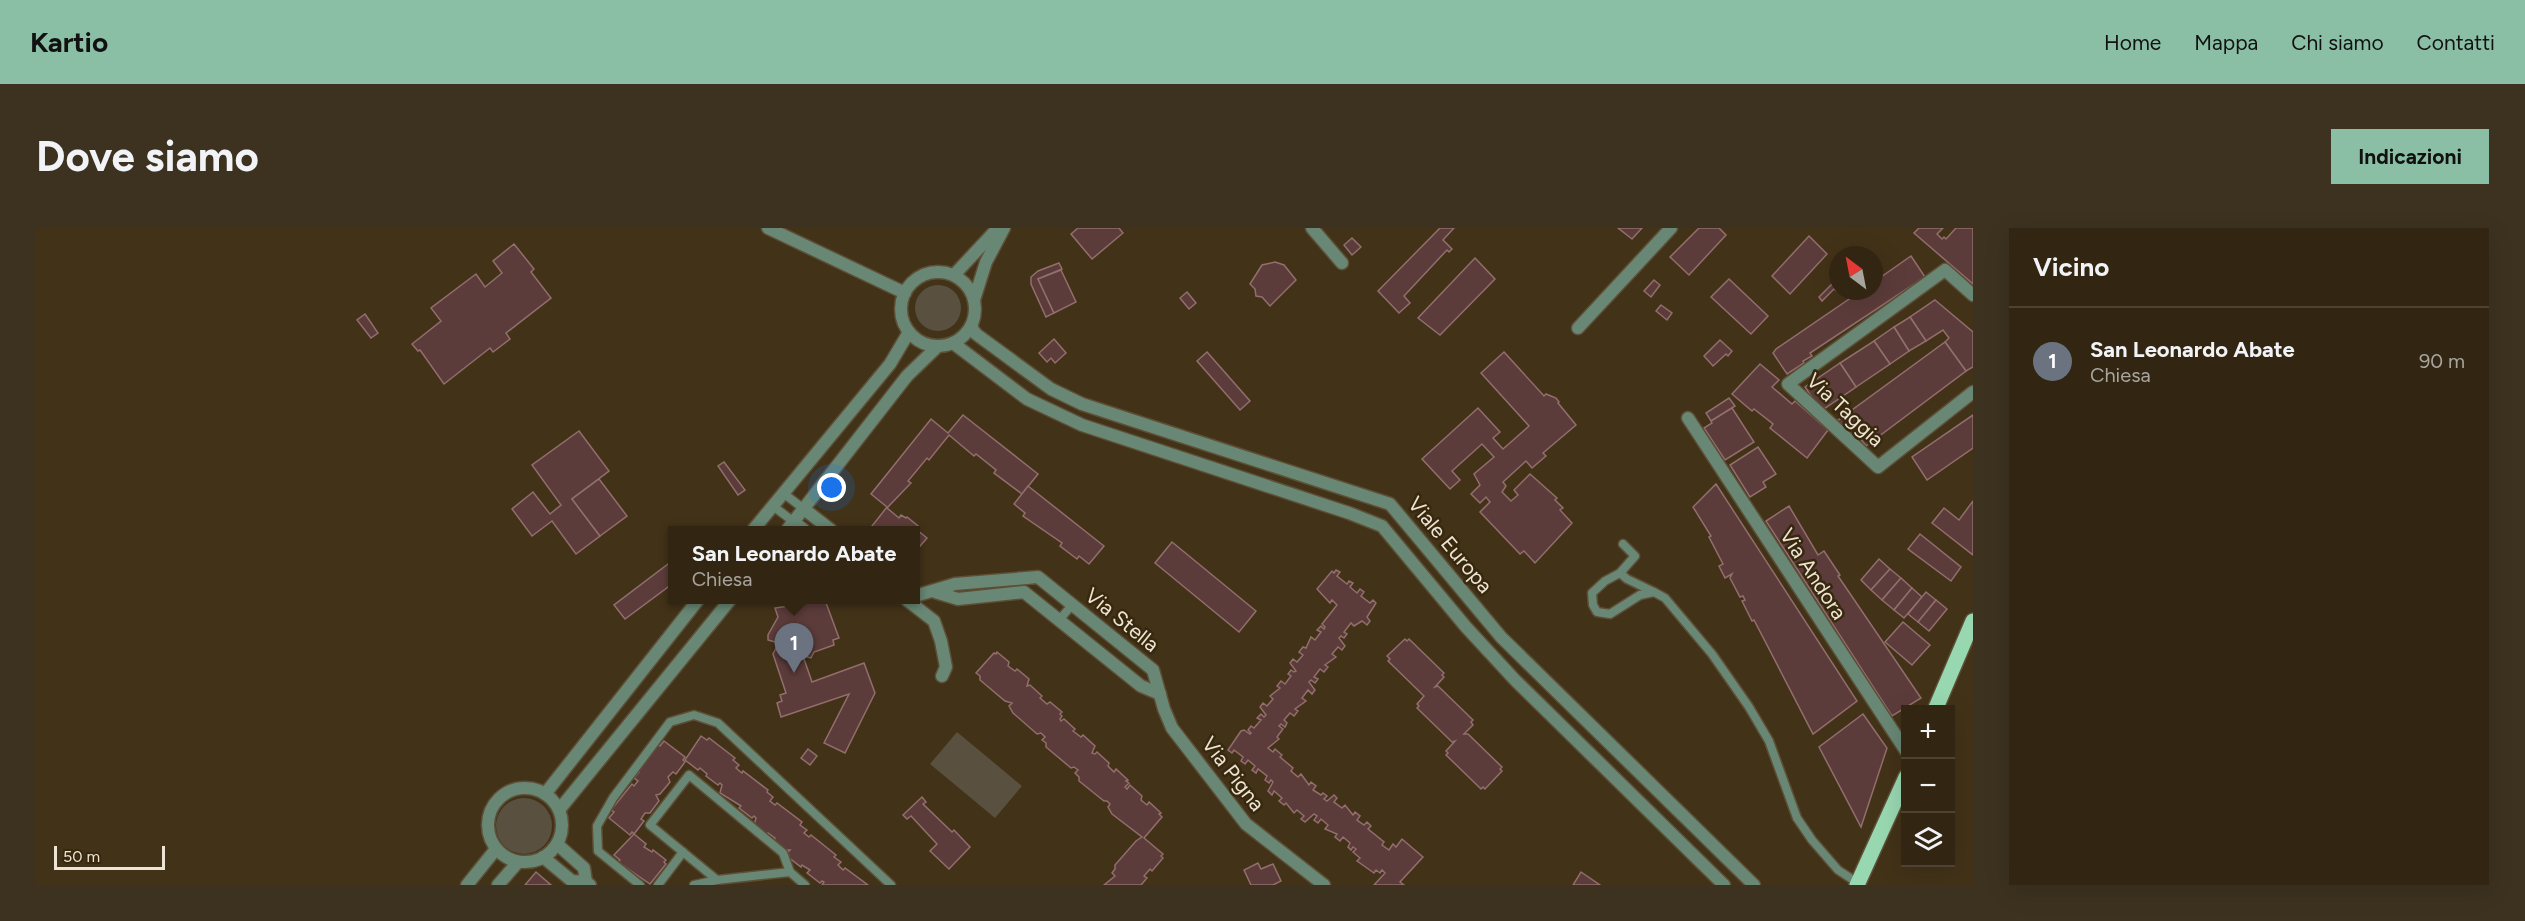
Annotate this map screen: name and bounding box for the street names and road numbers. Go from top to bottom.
street label: Via Taggia [1801,368,1889,452]
street label: Viale Europa [1403,491,1498,598]
street label: Via Andora [1775,523,1852,624]
street label: Via Stella [1080,582,1164,657]
street label: Via Pigna [1197,732,1270,816]

